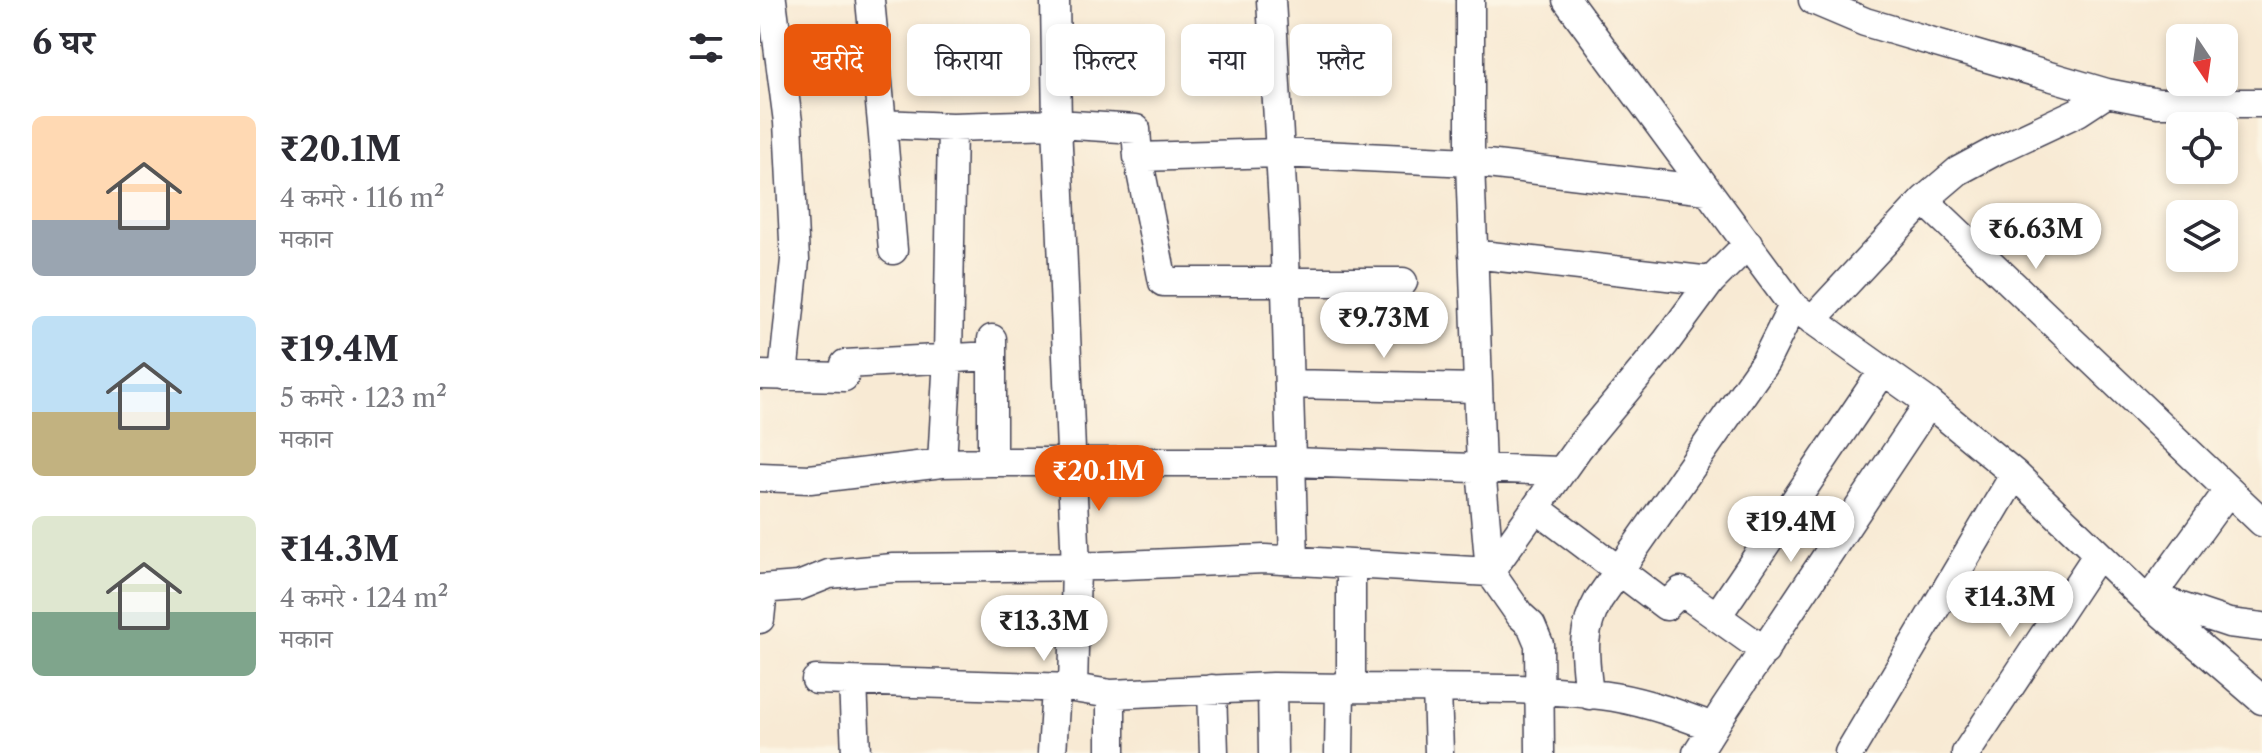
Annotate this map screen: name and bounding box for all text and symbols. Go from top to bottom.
text: 6 घर [32,21,95,63]
chip: खरीदें [784,24,891,96]
chip: किराया [907,24,1030,96]
chip: फ़िल्टर [1046,24,1165,96]
chip: नया [1181,24,1274,96]
chip: फ़्लैट [1290,24,1392,96]
north arrow [2166,24,2238,96]
map controls [2166,24,2238,272]
icon: filters [684,26,728,70]
button: locate [2166,112,2238,184]
text: ₹20.1M [280,128,401,170]
icon: home [96,148,192,244]
text: 4 कमरे · 116 m² [280,182,445,214]
button: layers [2166,200,2238,272]
pin: ₹6.63M [1971,203,2101,271]
text: ₹6.63M [1988,213,2084,245]
text: मकान [280,223,333,255]
pin: ₹9.73M [1319,292,1449,360]
text: ₹9.73M [1338,302,1430,334]
text: ₹19.4M [280,328,399,370]
icon: home [96,348,192,444]
text: 5 कमरे · 123 m² [280,382,447,414]
text: मकान [280,423,333,455]
pin: ₹20.1M [1034,445,1164,513]
text: ₹20.1M [1053,455,1145,487]
pin: ₹19.4M [1726,496,1856,564]
text: ₹19.4M [1745,506,1837,538]
text: ₹14.3M [280,528,399,570]
icon: home [96,548,192,644]
pin: ₹14.3M [1945,571,2075,639]
text: ₹14.3M [1964,581,2056,613]
text: 4 कमरे · 124 m² [280,582,448,614]
pin: ₹13.3M [979,595,1109,663]
text: ₹13.3M [999,605,1089,637]
text: मकान [280,623,333,655]

